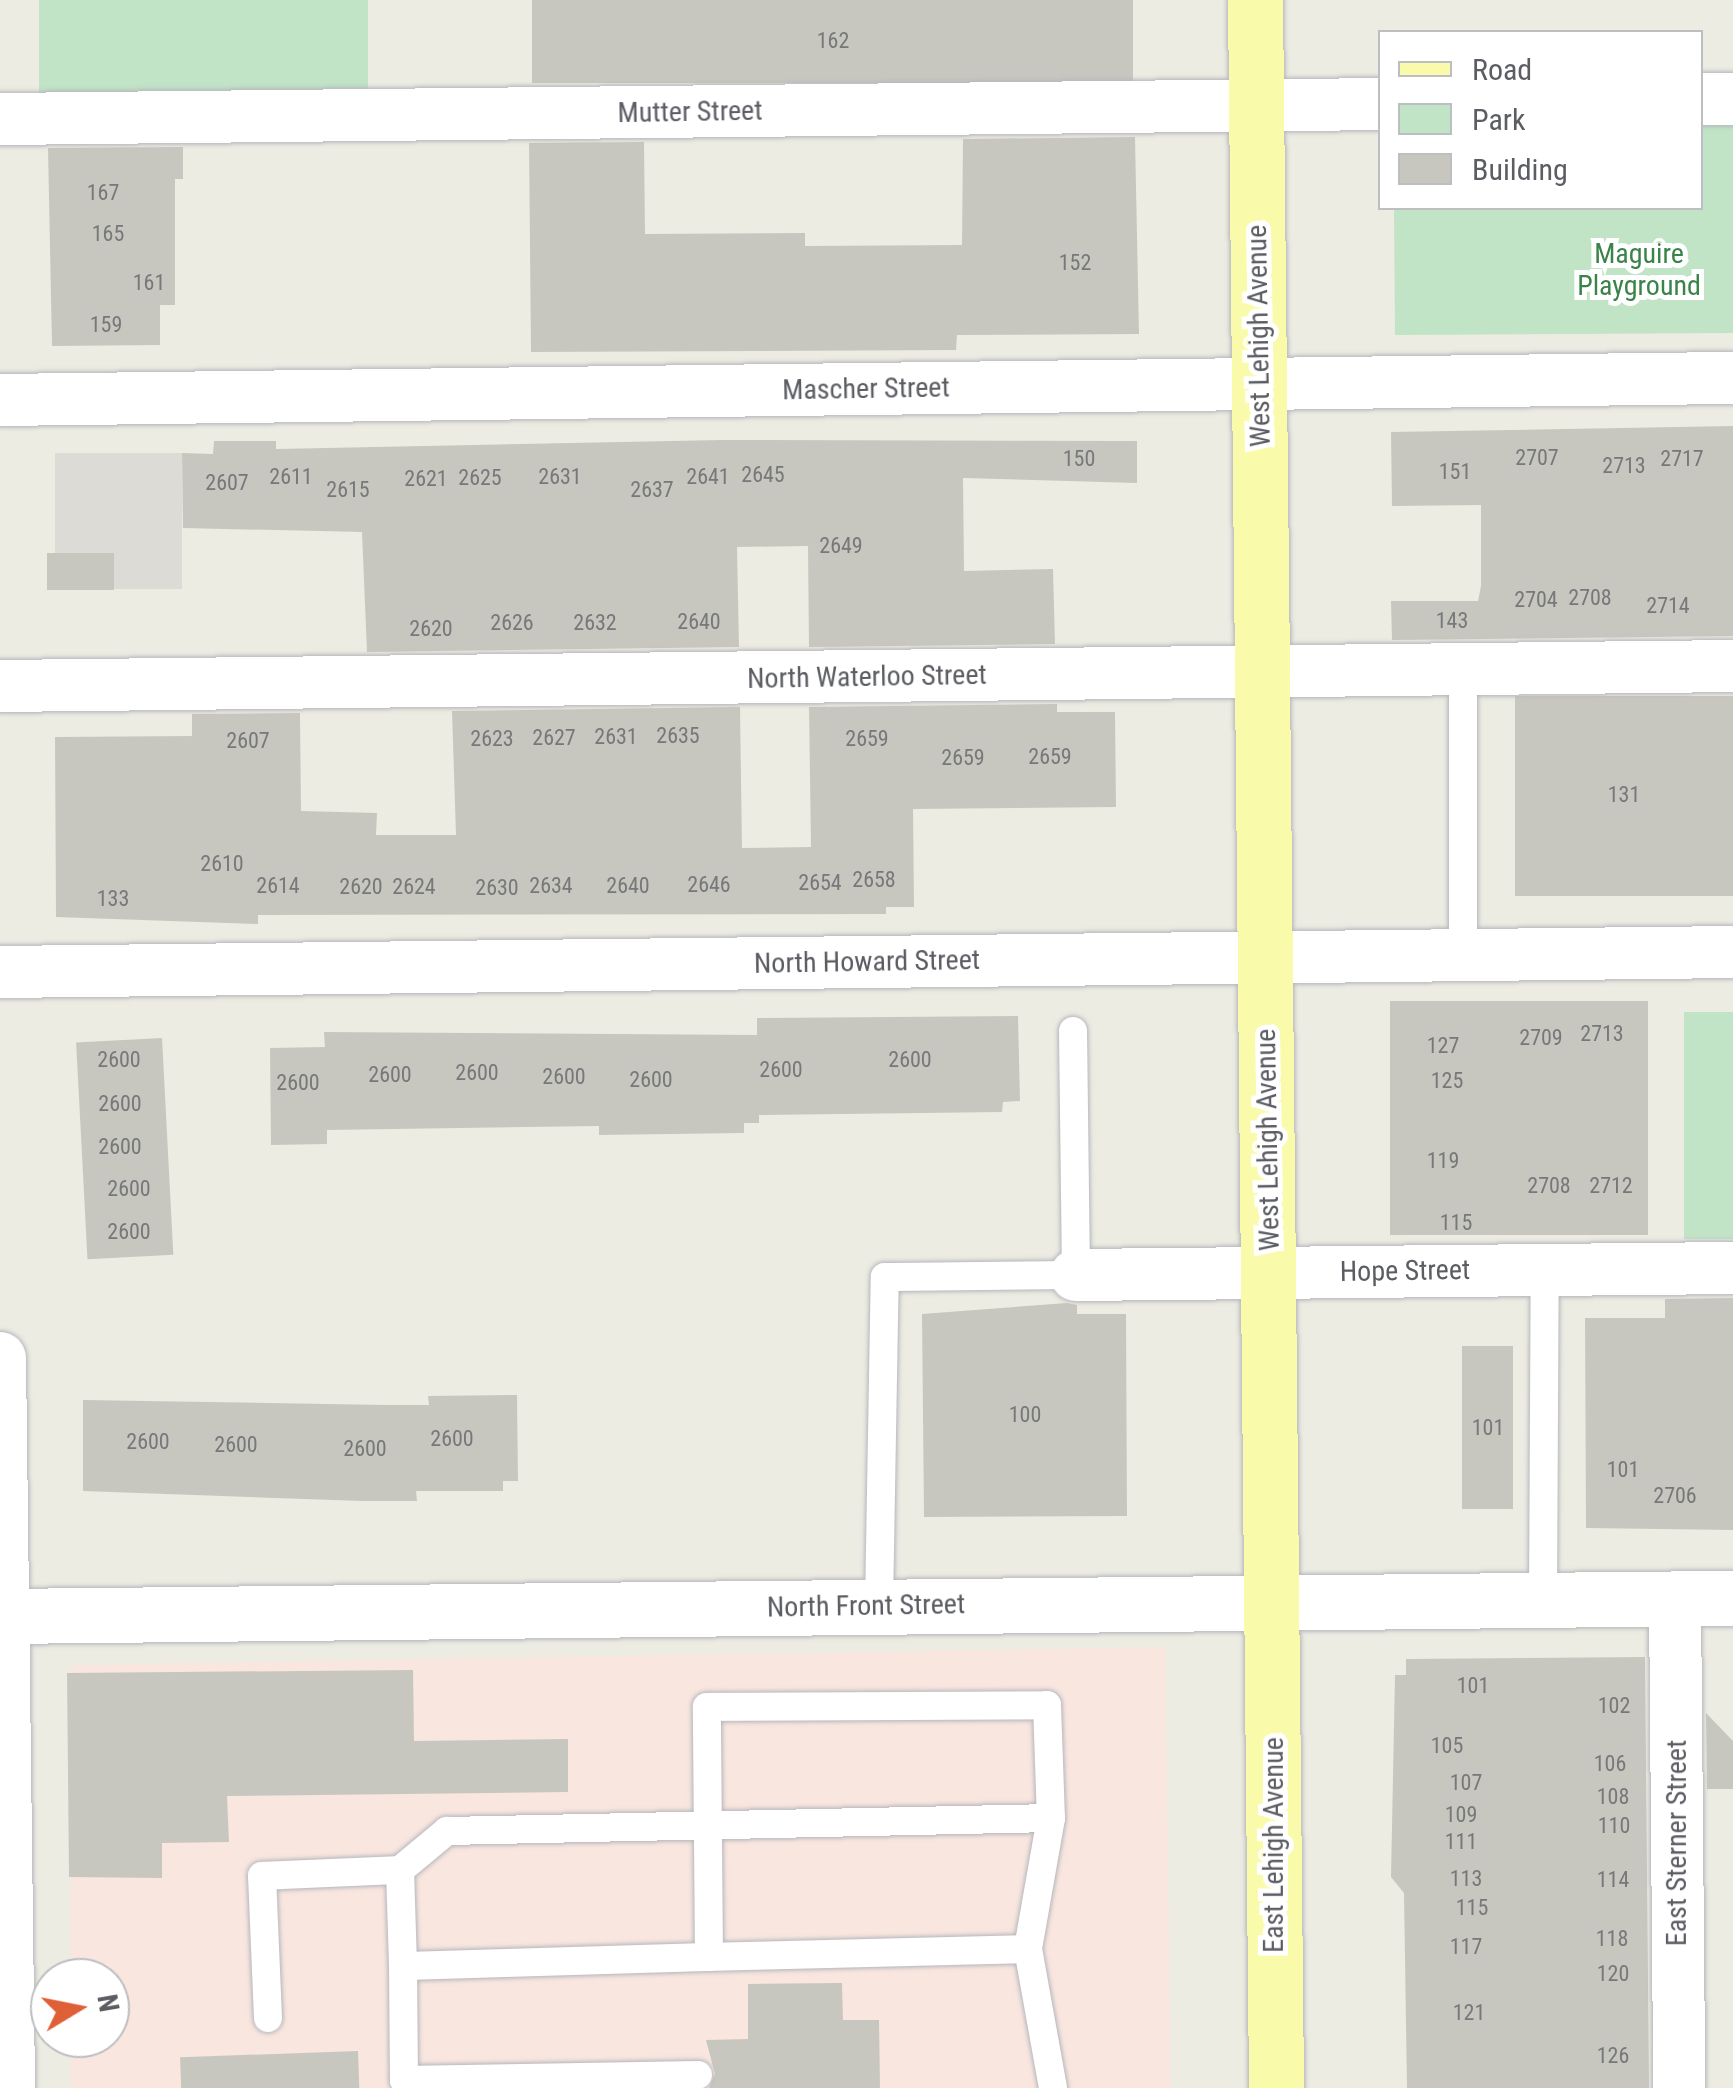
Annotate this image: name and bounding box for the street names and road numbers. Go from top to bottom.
street label: Mutter Street [617,94,763,130]
street label: West Lehigh Avenue [1240,225,1278,447]
street label: Mascher Street [782,371,950,407]
street label: North Waterloo Street [747,658,987,696]
street label: North Howard Street [754,943,980,981]
street label: West Lehigh Avenue [1249,1029,1287,1251]
street label: Hope Street [1340,1253,1470,1289]
street label: North Front Street [767,1587,965,1625]
street label: East Lehigh Avenue [1257,1737,1291,1953]
street label: East Sterner Street [1660,1740,1694,1946]

